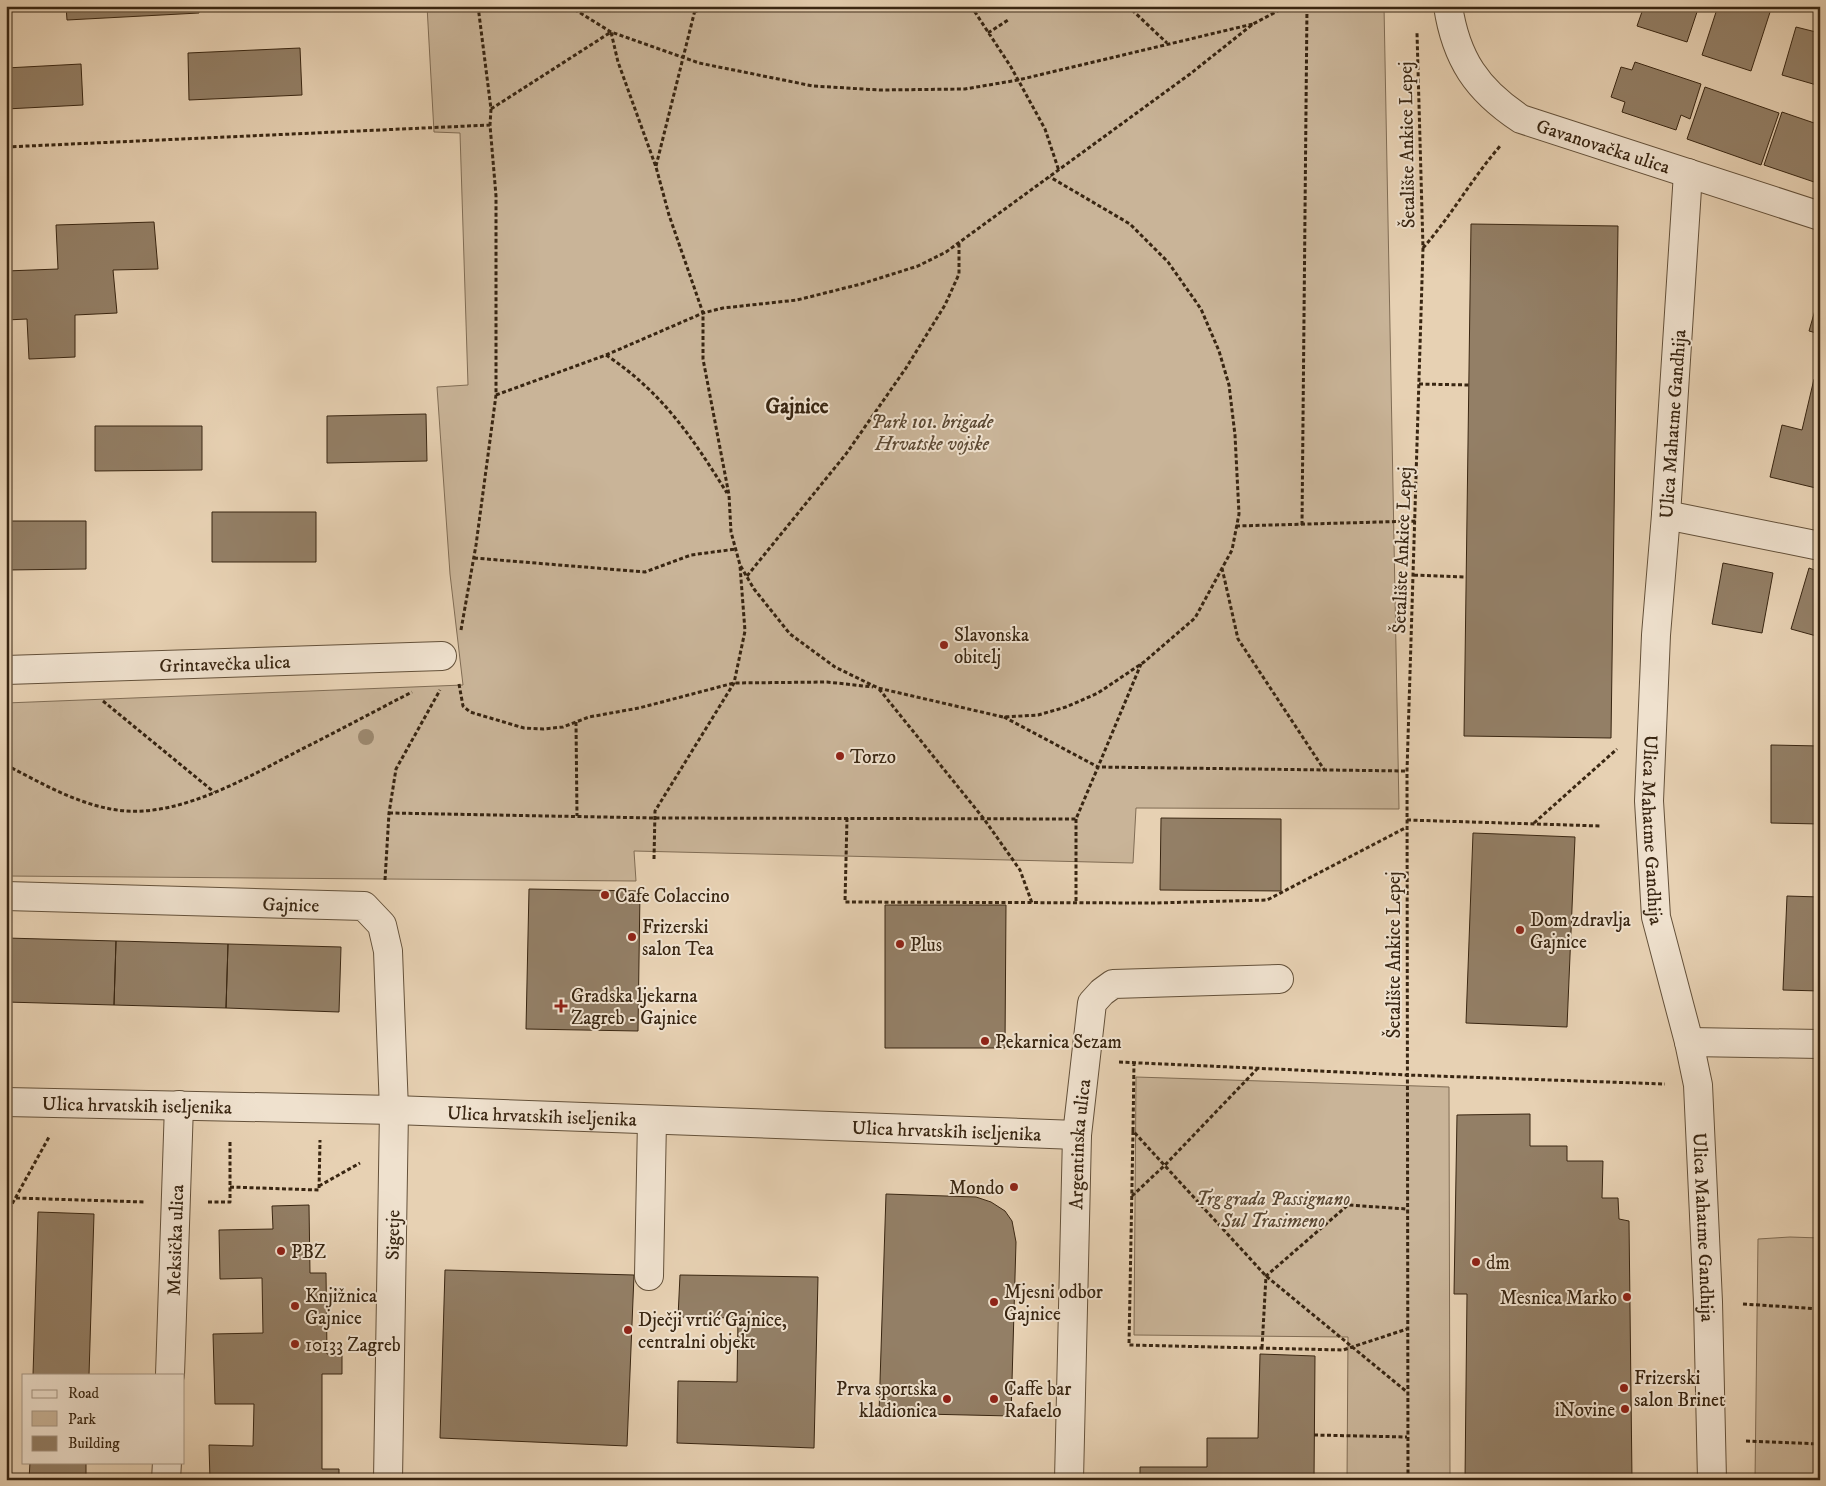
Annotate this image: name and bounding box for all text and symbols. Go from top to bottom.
street label: Šetalište Ankice Lepej [1393,61,1420,229]
street label: Gavanovačka ulica [1533,115,1673,180]
street label: Ulica Mahatme Gandhija [1655,329,1692,519]
district label: Gajnice [766,394,829,421]
park label: Park 101. brigade Hrvatske vojske [871,411,994,456]
street label: Šetalište Ankice Lepej [1386,466,1417,634]
place label: Slavonska obitelj [954,624,1029,669]
marker: Slavonska obitelj [938,639,950,651]
street label: Grintavečka ulica [159,651,291,678]
street label: Ulica Mahatme Gandhija [1636,734,1668,927]
place label: Torzo [850,746,896,769]
marker: Torzo [834,750,846,762]
street label: Šetalište Ankice Lepej [1381,872,1406,1038]
place label: Cafe Colaccino [615,885,730,908]
marker: Cafe Colaccino [599,889,611,901]
street label: Gajnice [262,893,320,918]
place label: Dom zdravlja Gajnice [1530,909,1631,954]
place label: Frizerski salon Tea [642,916,714,961]
marker: Dom zdravlja Gajnice [1514,924,1526,936]
marker: Frizerski salon Tea [626,931,638,943]
place label: Plus [910,934,942,957]
marker: Plus [894,938,906,950]
place label: Gradska ljekarna Zagreb - Gajnice [571,985,698,1030]
marker: Gradska ljekarna Zagreb - Gajnice [555,1000,567,1012]
place label: Pekarnica Sezam [995,1031,1122,1054]
marker: Pekarnica Sezam [979,1035,991,1047]
street label: Argentinska ulica [1065,1078,1096,1210]
street label: Ulica hrvatskih iseljenika [42,1093,232,1120]
street label: Ulica hrvatskih iseljenika [446,1102,637,1132]
street label: Ulica hrvatskih iseljenika [851,1117,1042,1147]
street label: Ulica Mahatme Gandhija [1687,1132,1718,1322]
place label: Mondo [949,1177,1004,1200]
marker: Mondo [1008,1181,1020,1193]
street label: Meksička ulica [163,1184,189,1296]
park label: Trg grada Passignano Sul Trasimeno [1196,1188,1350,1233]
street label: Sigetje [382,1209,405,1260]
place label: PBZ [291,1241,326,1264]
marker: PBZ [275,1245,287,1257]
place label: dm [1486,1252,1510,1275]
marker: dm [1470,1256,1482,1268]
place label: Mjesni odbor Gajnice [1004,1281,1103,1326]
place label: Knjižnica Gajnice [305,1285,377,1330]
place label: Mesnica Marko [1500,1287,1617,1310]
marker: Mesnica Marko [1621,1291,1633,1303]
marker: Mjesni odbor Gajnice [988,1296,1000,1308]
marker: Knjižnica Gajnice [289,1300,301,1312]
place label: Dječji vrtić Gajnice, centralni objekt [638,1309,787,1354]
marker: Dječji vrtić Gajnice, centralni objekt [622,1324,634,1336]
place label: 10133 Zagreb [305,1334,401,1357]
marker: 10133 Zagreb [289,1338,301,1350]
place label: Frizerski salon Brinet [1634,1367,1725,1412]
legend [22,1374,185,1464]
place label: Prva sportska kladionica [836,1378,937,1423]
place label: Caffe bar Rafaelo [1004,1378,1071,1423]
marker: Frizerski salon Brinet [1618,1382,1630,1394]
text: Road [68,1384,100,1403]
marker: Prva sportska kladionica [941,1393,953,1405]
marker: Caffe bar Rafaelo [988,1393,1000,1405]
place label: iNovine [1555,1399,1615,1422]
marker: iNovine [1619,1403,1631,1415]
text: Park [68,1410,97,1429]
text: Building [68,1434,120,1453]

